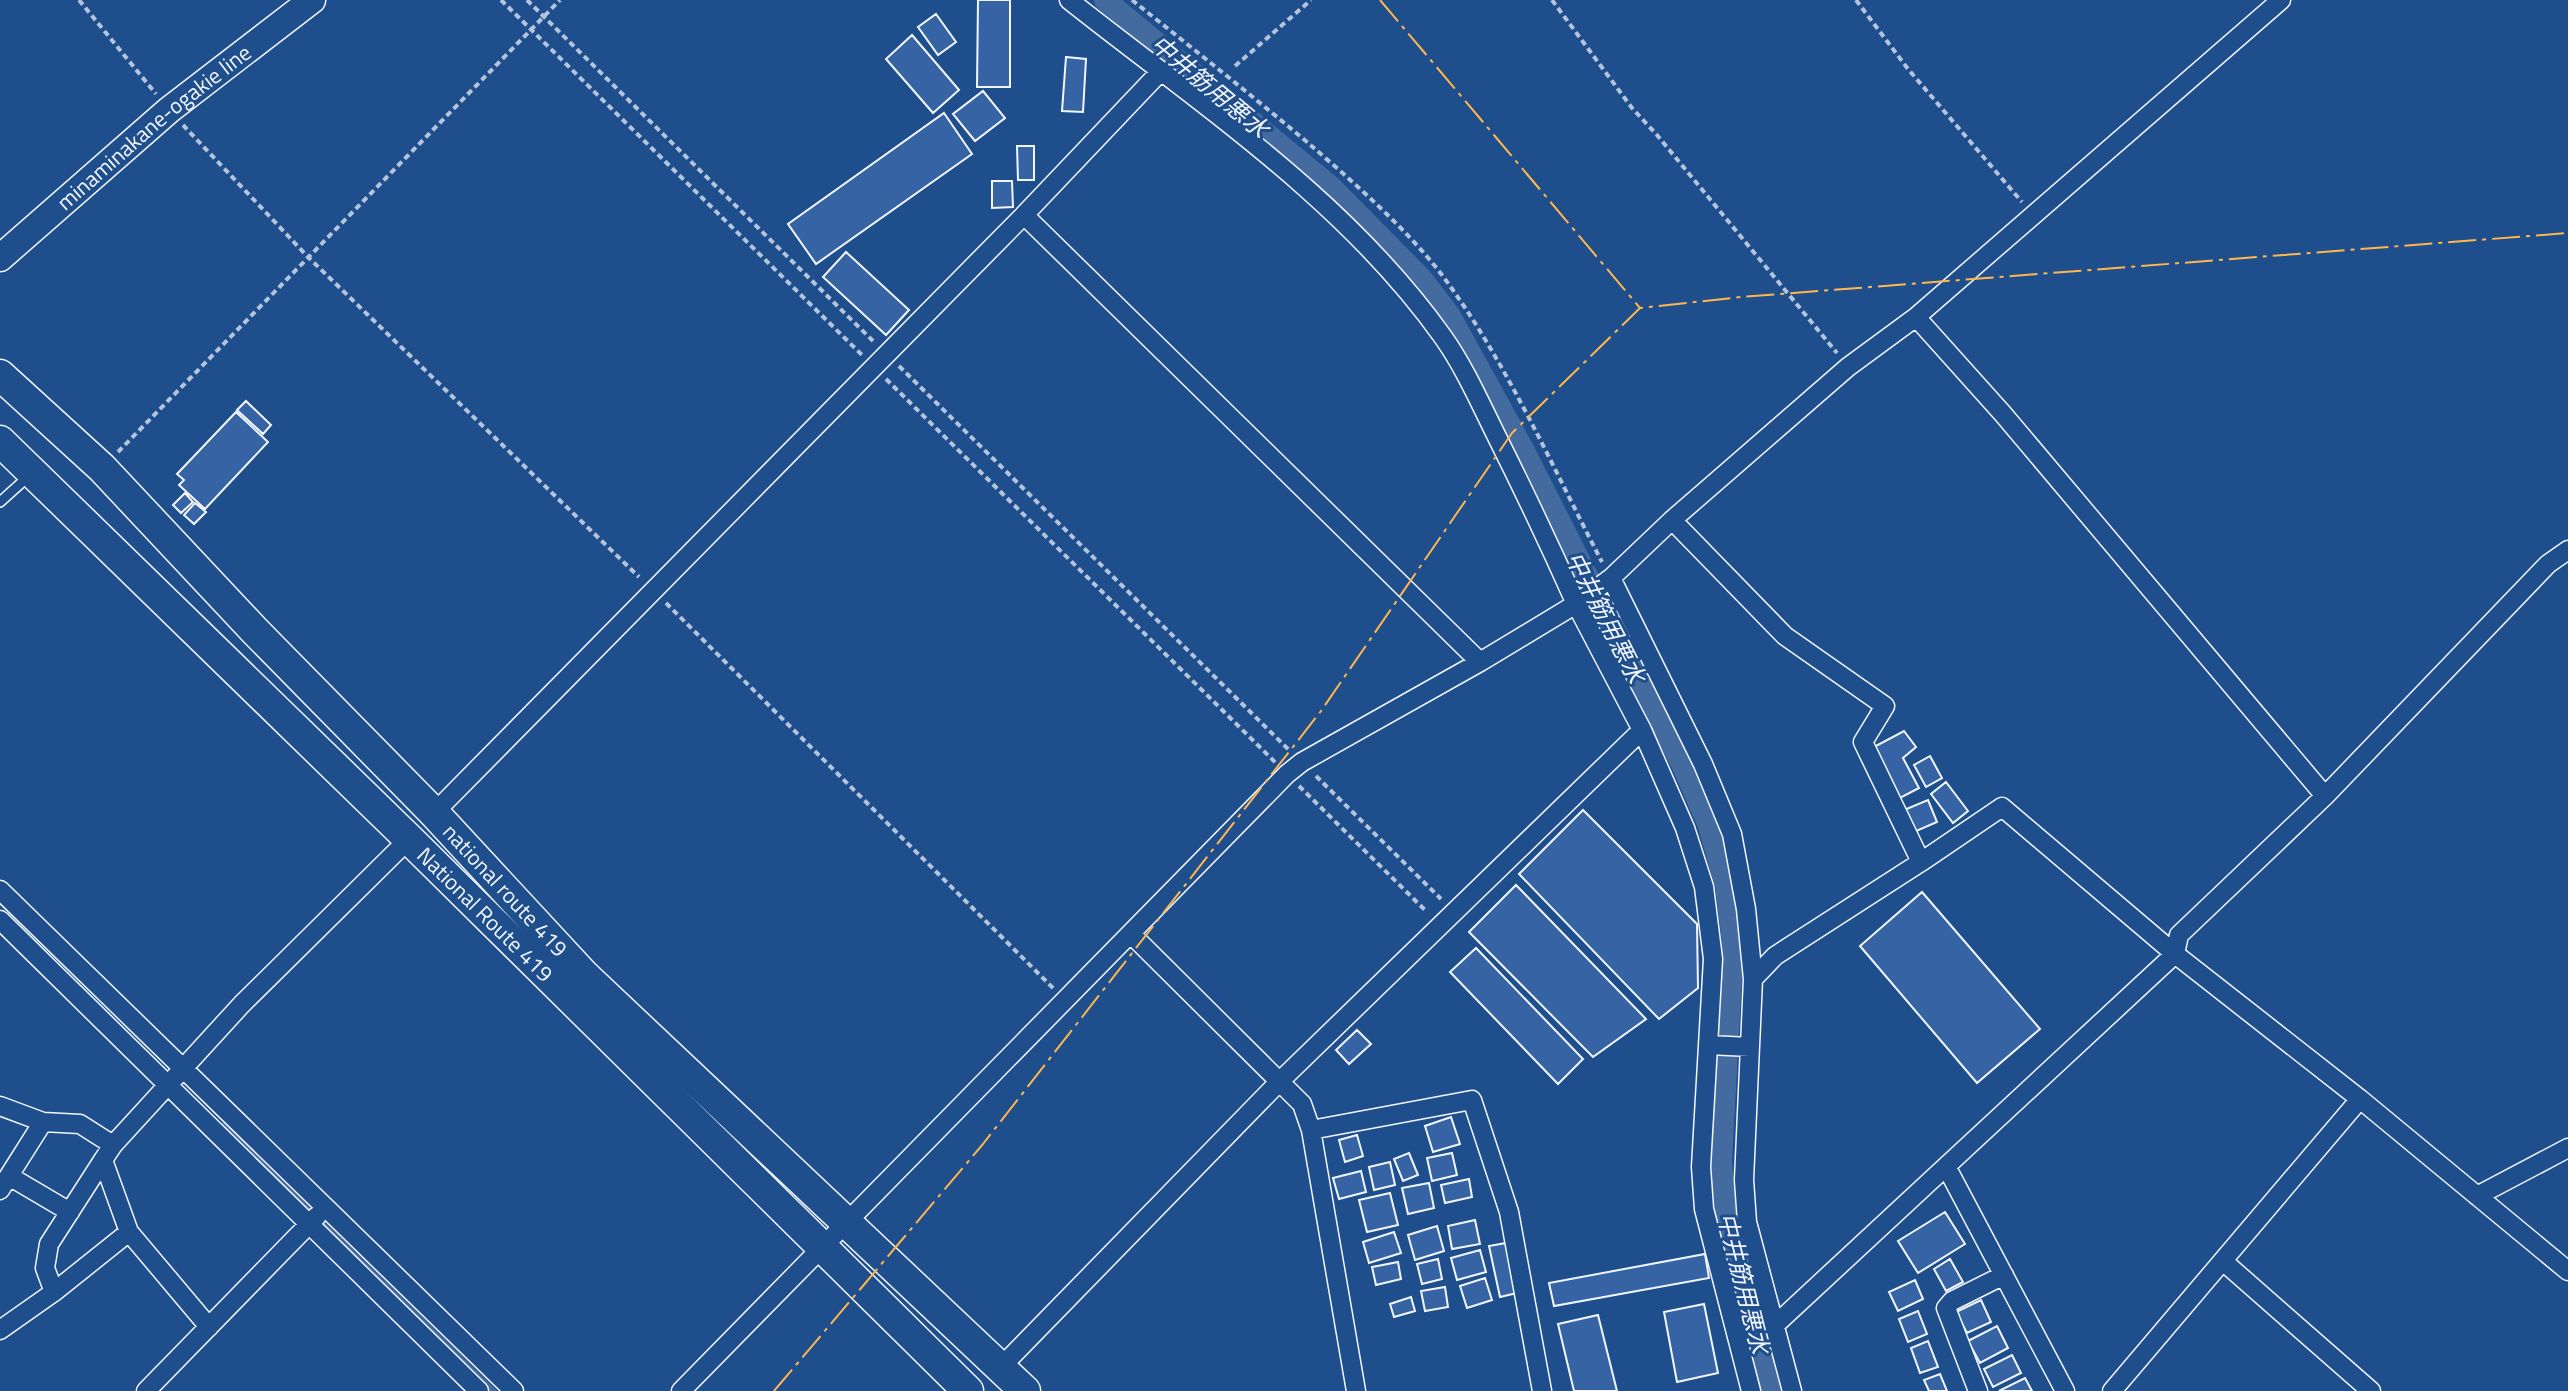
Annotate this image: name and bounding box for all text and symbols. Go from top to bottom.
water label: 中井筋用悪水 [1143,26,1279,148]
street label: minaminakane-ogakie line [49,36,258,218]
water label: 中井筋用悪水 [1557,545,1656,692]
street label: national route 419 [435,816,576,965]
street label: National Route 419 [409,839,561,990]
water label: 中井筋用悪水 [1709,1209,1780,1360]

